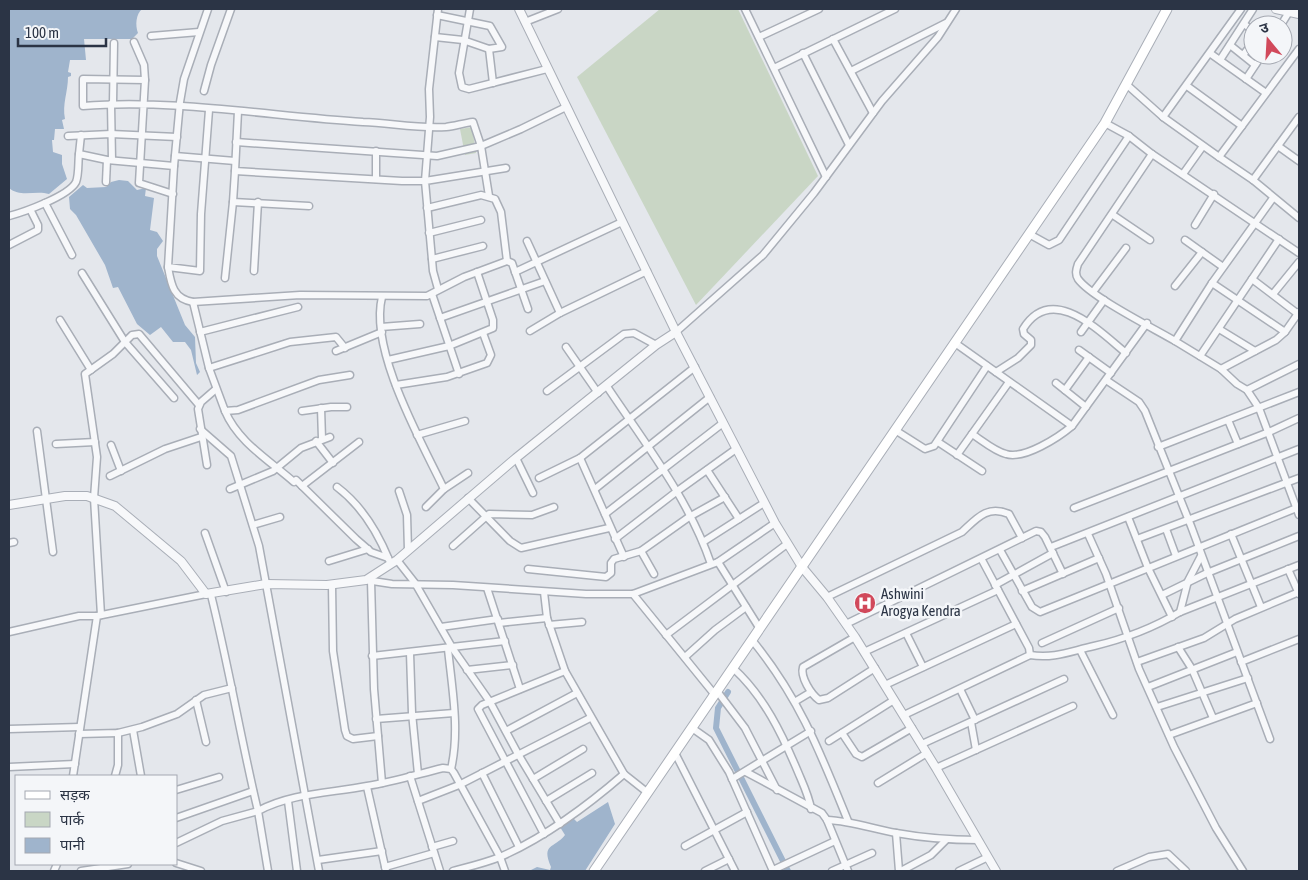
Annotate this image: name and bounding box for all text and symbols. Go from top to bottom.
scale bar [18,15,105,47]
north arrow [1243,15,1293,65]
text: उ [1258,19,1271,37]
text: 100 m [25,24,59,41]
place label: Ashwini Arogya Kendra [881,585,961,619]
hospital icon: Ashwini Arogya Kendra [853,591,877,615]
legend [15,775,178,865]
text: सड़क [60,786,90,803]
text: पार्क [60,811,84,828]
text: पानी [60,836,86,853]

